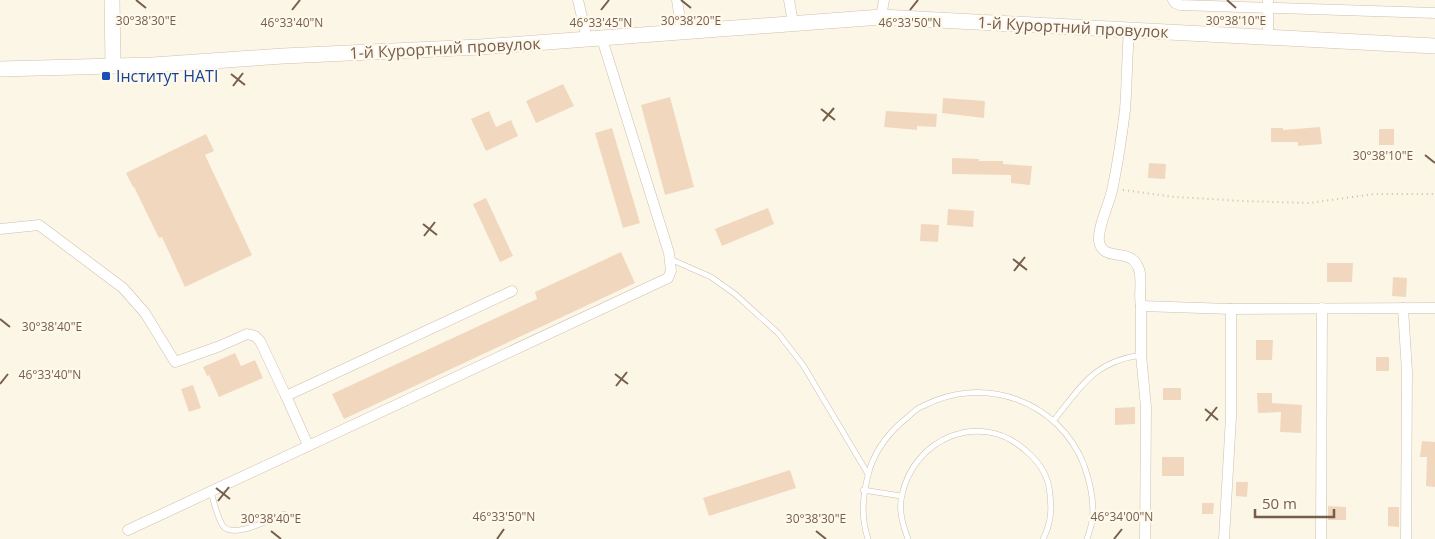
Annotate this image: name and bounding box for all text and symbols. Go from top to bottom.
street label: 1-й Курортний провулок [977,11,1170,43]
text: 30°38'30"E [116,12,176,29]
text: 30°38'20"E [661,12,721,29]
text: 30°38'10"E [1206,12,1266,29]
text: 46°33'40"N [261,14,323,31]
text: 46°33'45"N [570,14,632,31]
text: 46°33'50"N [879,14,941,31]
street label: 1-й Курортний провулок [349,32,542,64]
place label: Інститут НАТІ [116,65,218,87]
marker: Інститут НАТІ [100,70,112,82]
text: 30°38'10"E [1353,147,1413,164]
text: 30°38'40"E [22,318,82,335]
text: 46°33'40"N [19,366,81,383]
scale bar [1255,486,1334,518]
text: 50 m [1262,493,1297,513]
text: 46°33'50"N [473,508,535,525]
text: 46°34'00"N [1091,508,1153,525]
text: 30°38'40"E [241,510,301,527]
text: 30°38'30"E [786,510,846,527]

